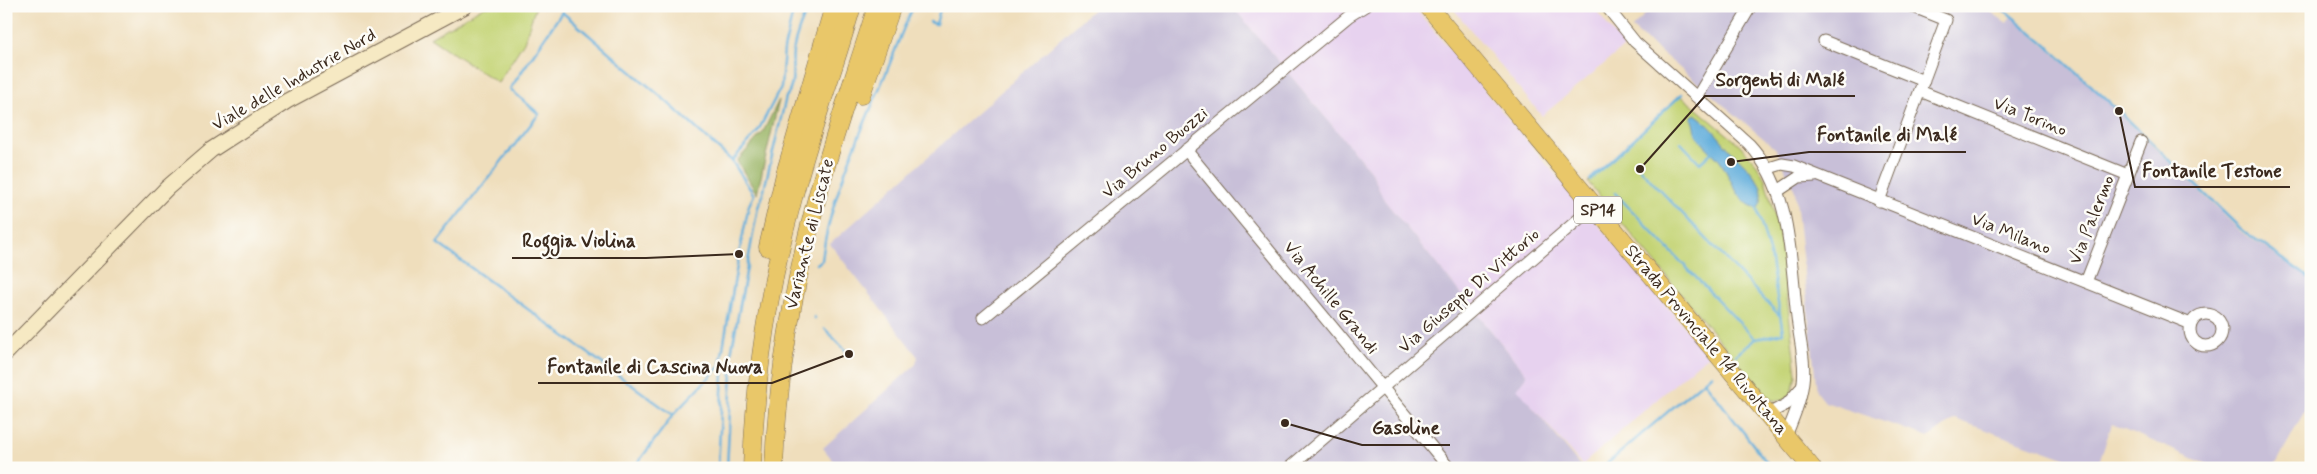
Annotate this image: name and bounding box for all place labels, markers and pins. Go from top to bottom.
callout: Sorgenti di Malé [1705,62,1855,96]
callout: Fontanile di Malé [1809,118,1966,152]
callout: Fontanile Testone [2135,153,2290,187]
callout: Roggia Violina [512,224,646,258]
callout: Fontanile di Cascina Nuova [538,349,772,383]
callout: Gasoline [1362,411,1450,445]

